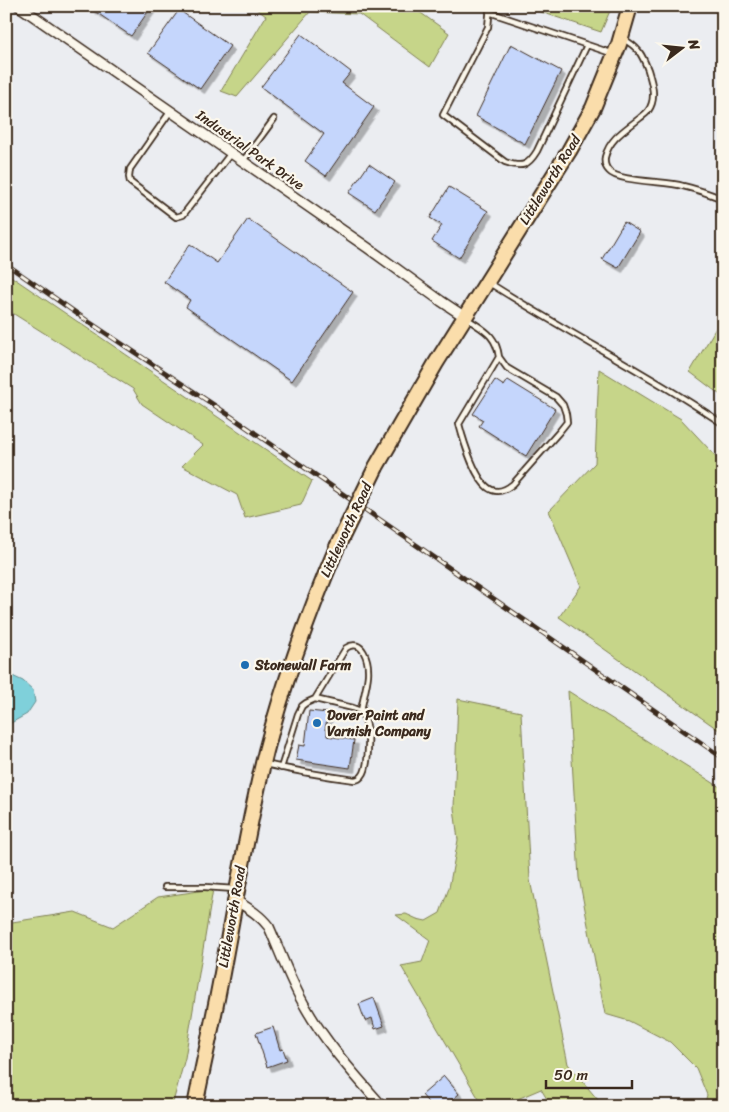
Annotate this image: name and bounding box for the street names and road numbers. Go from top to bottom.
street label: Industrial Park Drive [190,103,310,197]
street label: Littleworth Road [512,129,589,230]
street label: Littleworth Road [313,477,380,582]
street label: Littleworth Road [211,863,253,970]

